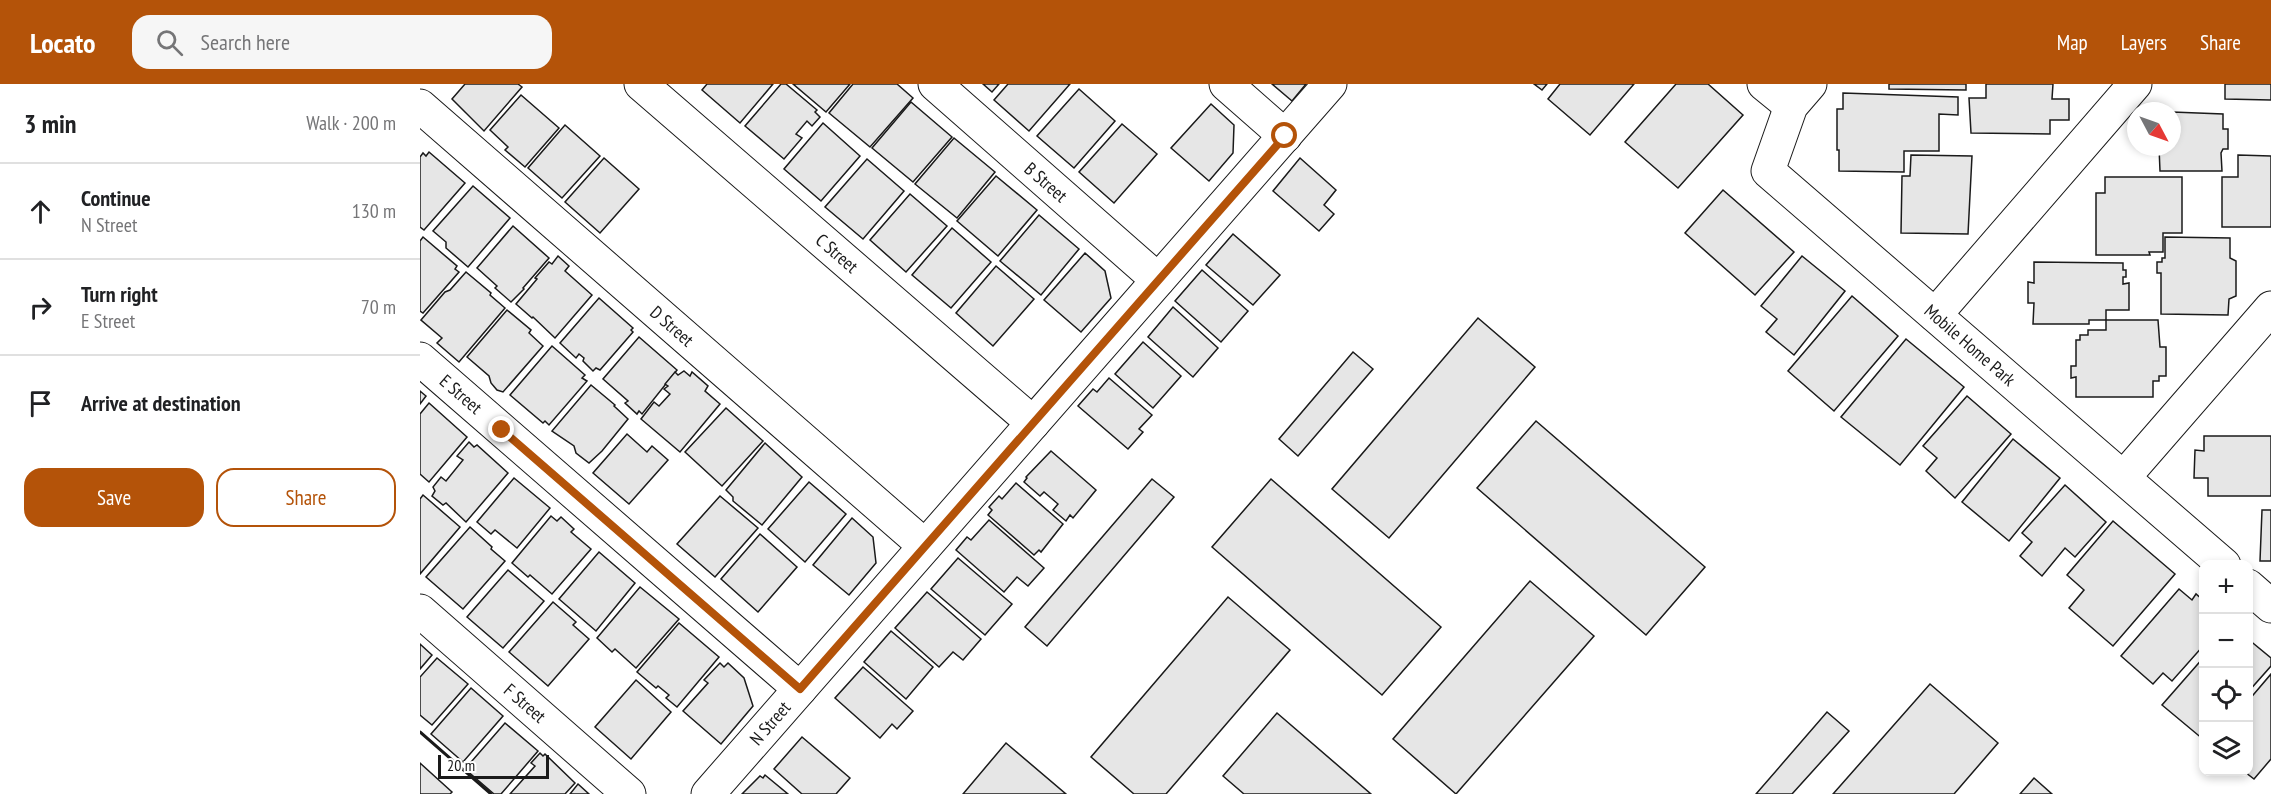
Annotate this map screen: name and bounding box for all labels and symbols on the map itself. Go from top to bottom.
north arrow [2127,102,2181,156]
route start [1271,122,1297,148]
street label: B Street [1020,157,1072,207]
street label: C Street [811,228,863,278]
street label: Mobile Home Park [1920,299,2020,391]
street label: D Street [645,301,699,351]
street label: E Street [435,369,487,419]
route end [488,416,514,442]
street label: F Street [499,678,551,728]
street label: N Street [745,696,795,750]
scale bar [438,752,549,780]

